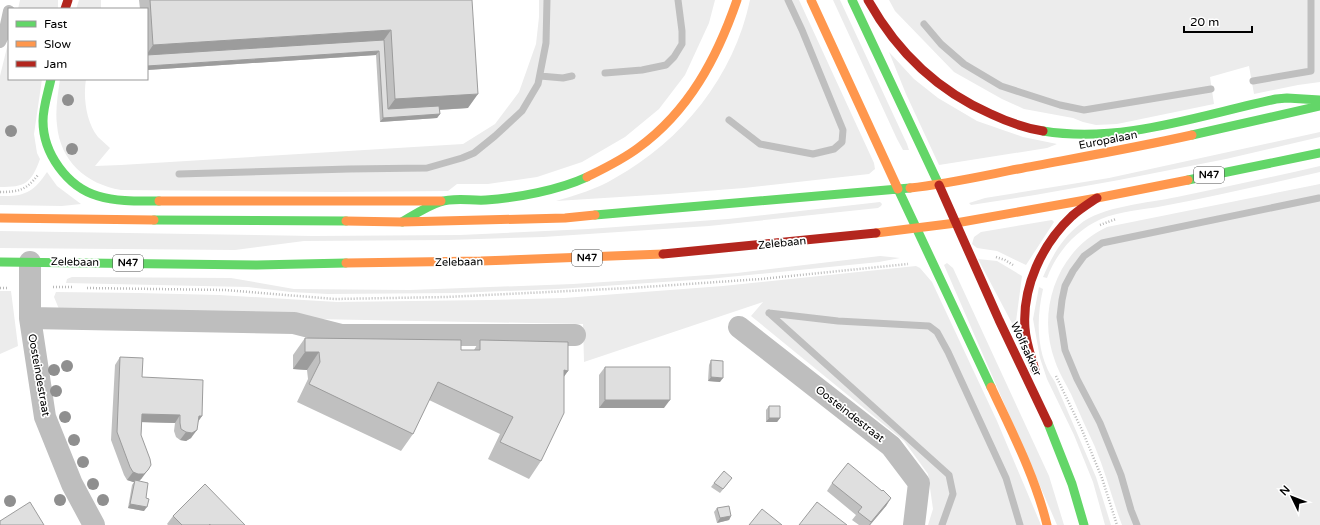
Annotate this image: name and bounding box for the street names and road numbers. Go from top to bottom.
street label: Europalaan [1078,128,1138,152]
road number: N47 [1194,167,1224,183]
street label: Zelebaan [757,234,807,252]
road number: N47 [572,250,602,266]
street label: Zelebaan [51,255,99,269]
road number: N47 [113,255,143,271]
street label: Zelebaan [435,255,483,269]
street label: Wolfsakker [1008,320,1044,379]
street label: Oosteindestraat [25,333,53,417]
street label: Oosteindestraat [813,383,887,445]

